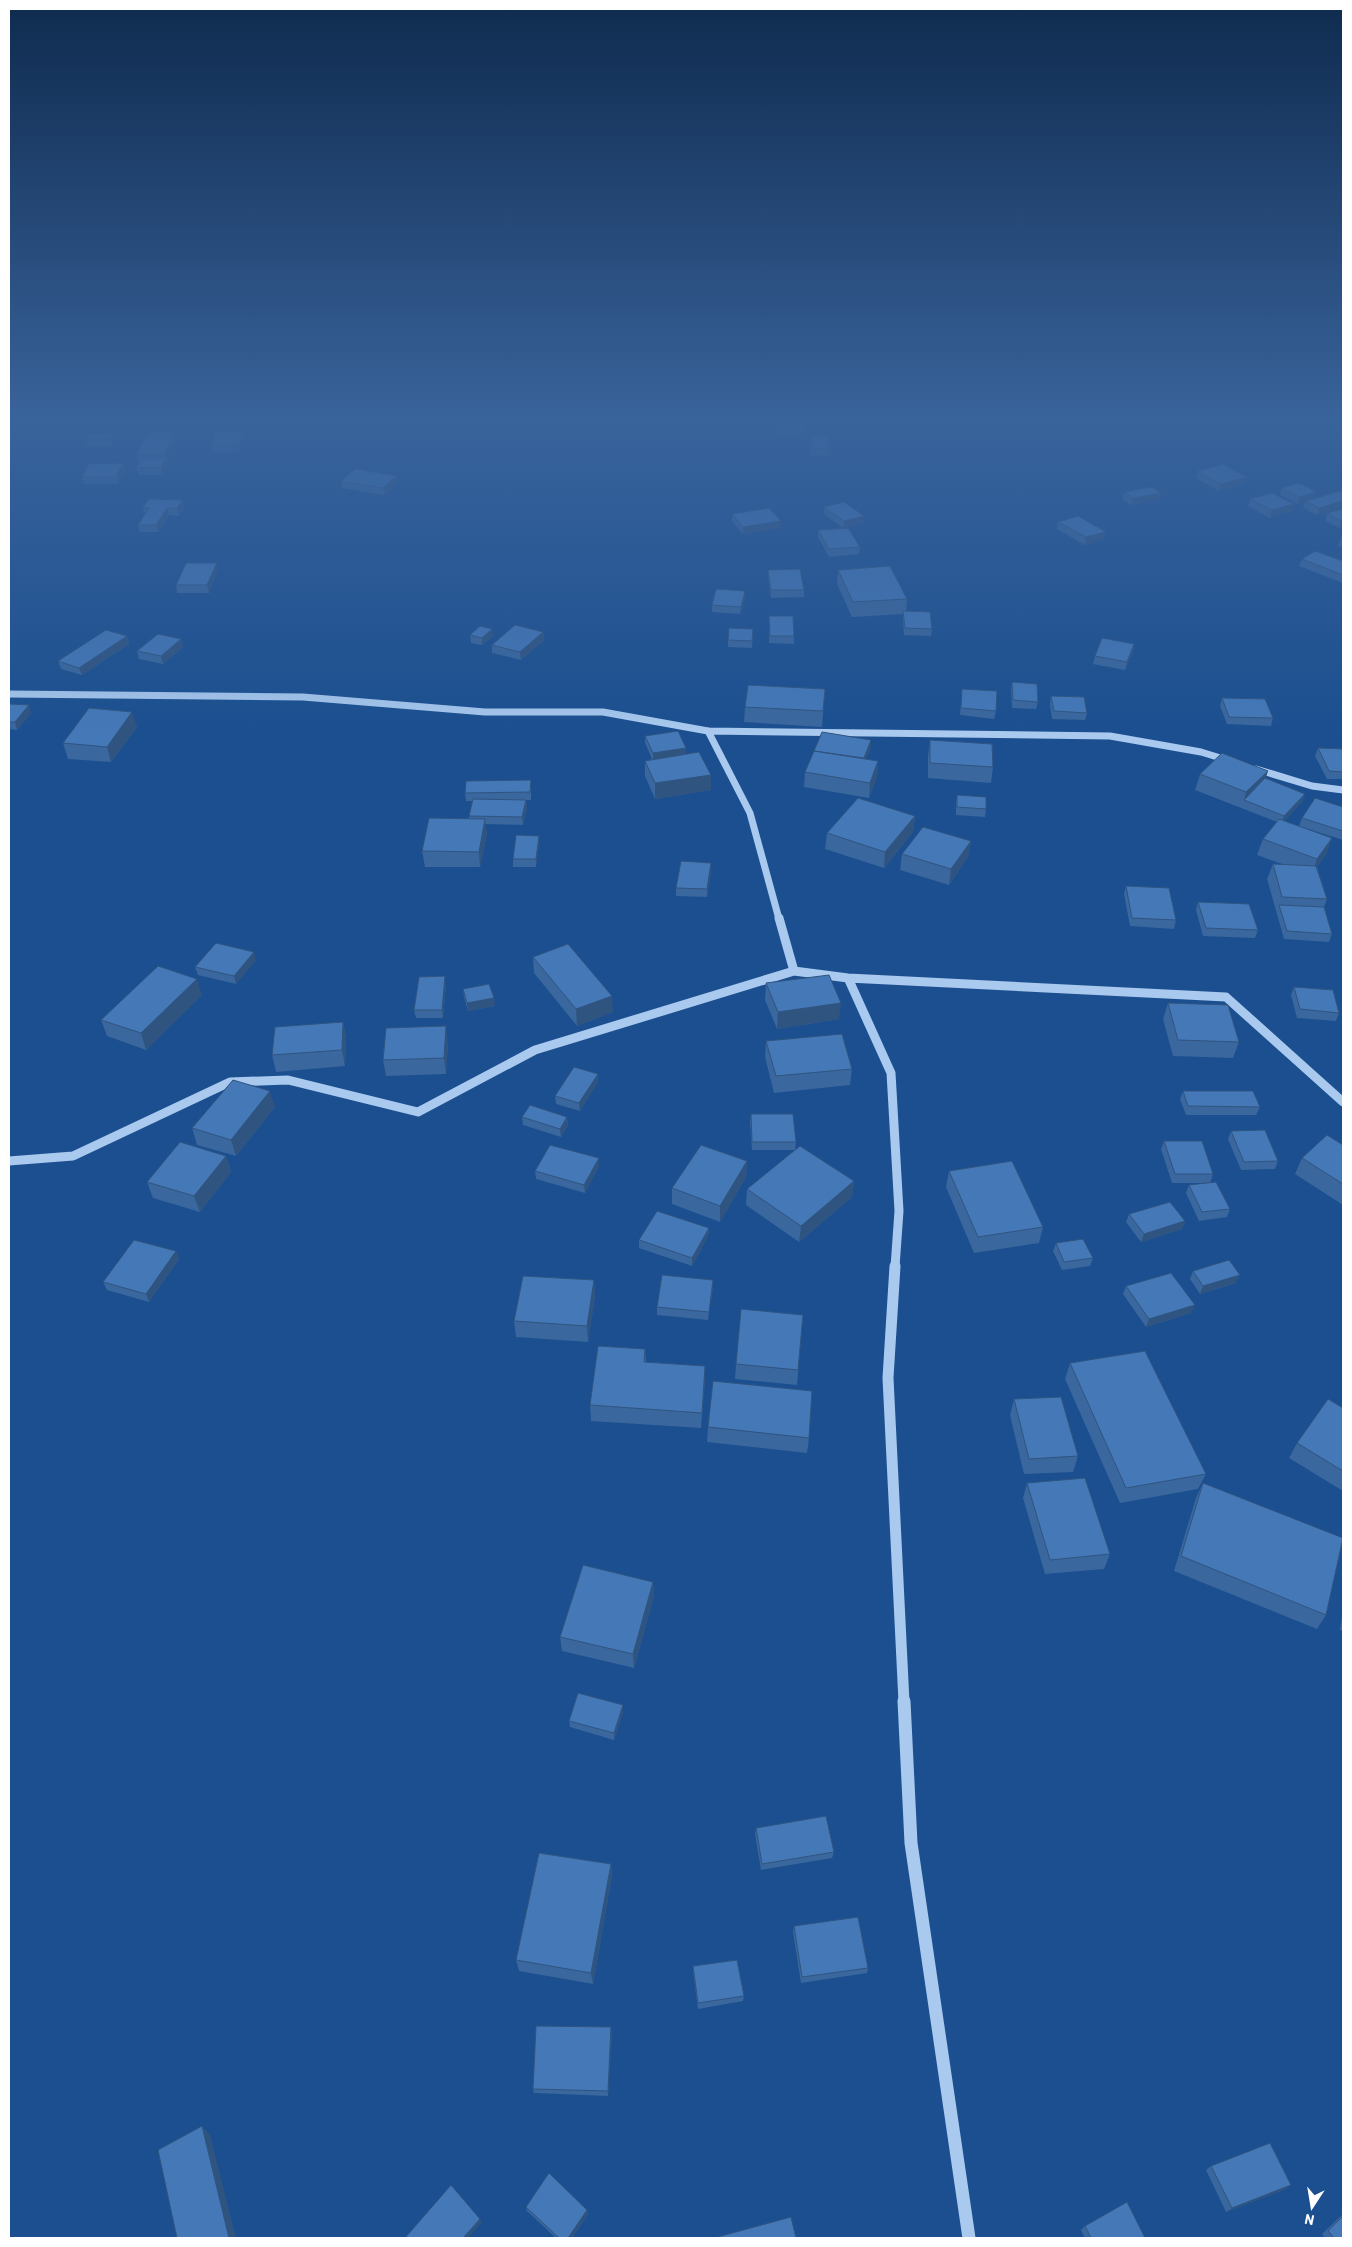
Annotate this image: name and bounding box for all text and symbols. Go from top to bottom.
north arrow [1287,2182,1337,2232]
text: N [1303,2211,1316,2229]

